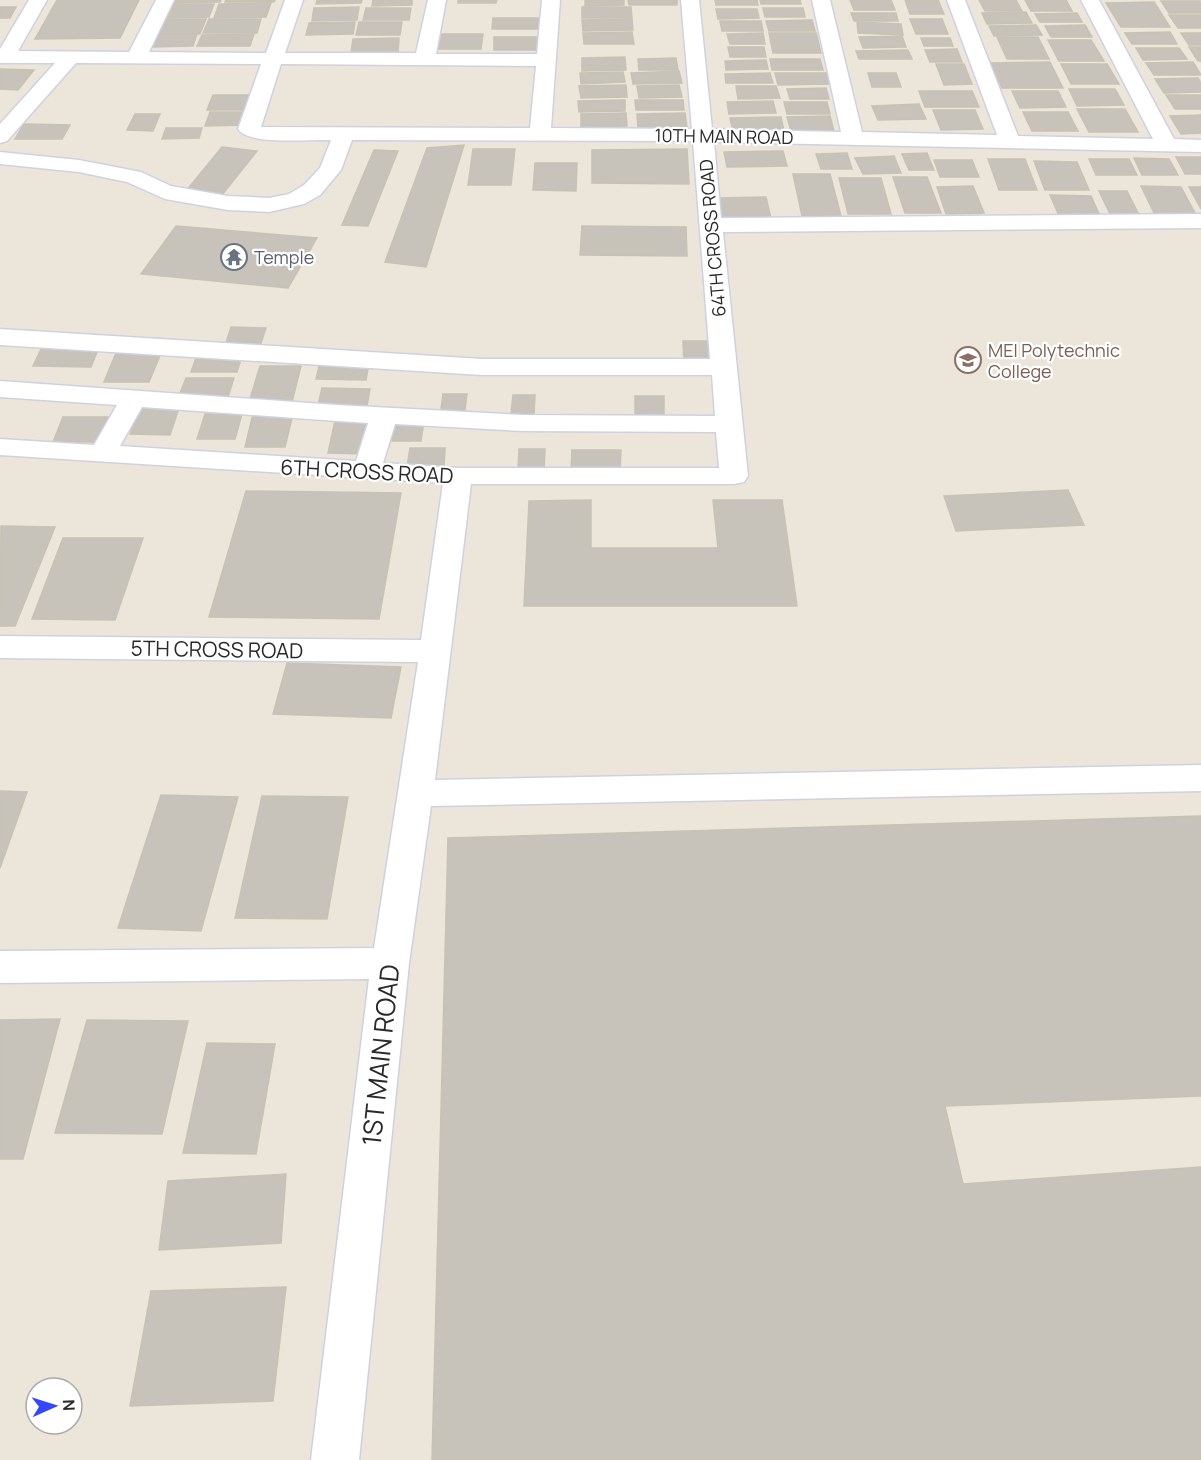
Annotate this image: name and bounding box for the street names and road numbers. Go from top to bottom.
street label: 10TH MAIN ROAD [654,123,794,149]
street label: 64TH CROSS ROAD [693,158,731,318]
street label: 6TH CROSS ROAD [280,452,454,490]
street label: 5TH CROSS ROAD [131,633,303,665]
street label: 1ST MAIN ROAD [353,963,407,1147]

